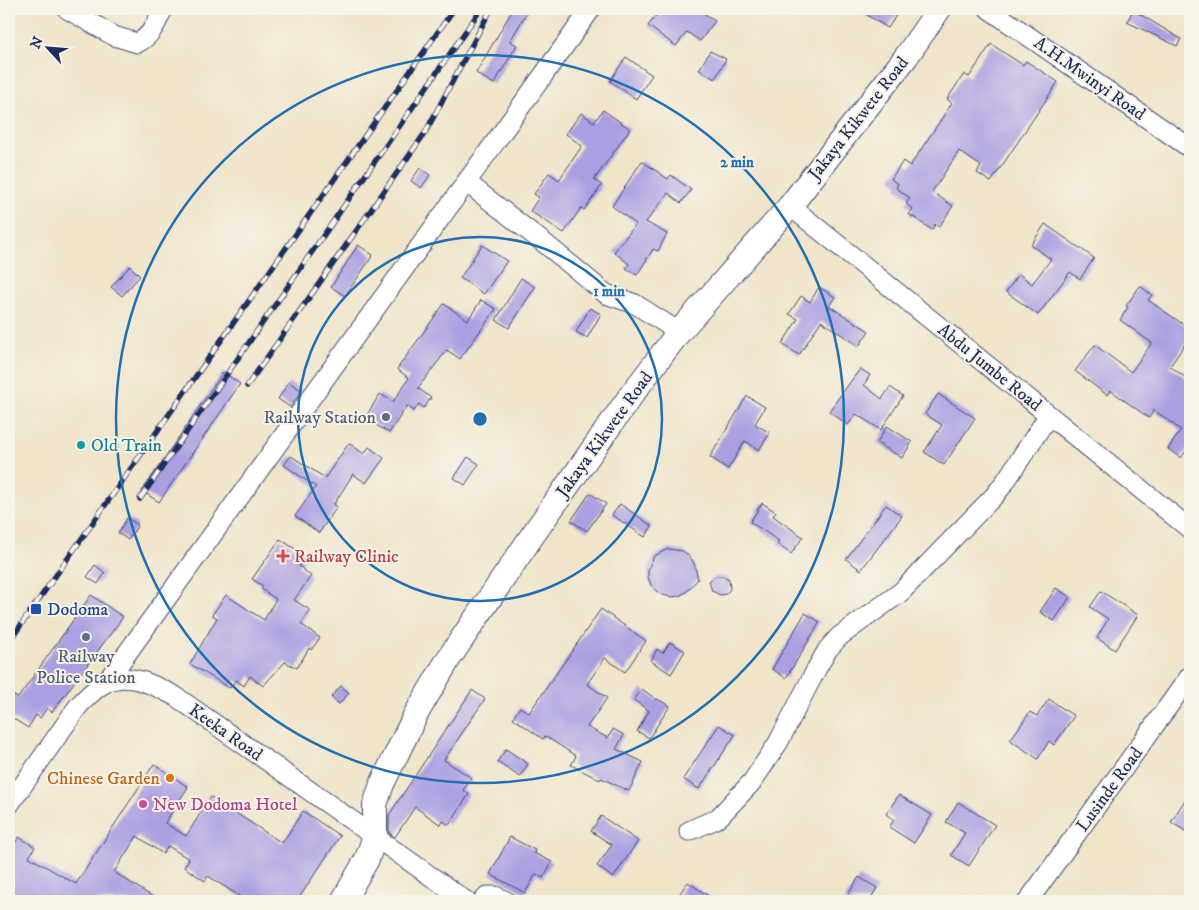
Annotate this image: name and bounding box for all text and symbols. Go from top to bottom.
north arrow [22,22,72,72]
street label: A.H.Mwinyi Road [1029,32,1150,126]
text: N [27,33,48,52]
street label: Jakaya Kikwete Road [803,53,914,186]
text: 2 min [720,153,754,172]
text: 1 min [593,282,625,301]
street label: Abdu Jumbe Road [933,319,1046,416]
street label: Jakaya Kikwete Road [551,367,658,504]
place label: Railway Station [264,407,377,429]
centre of rings [471,410,489,428]
marker: Railway Station [380,411,392,423]
place label: Old Train [91,435,163,457]
marker: Old Train [75,439,87,451]
place label: Railway Clinic [294,546,399,568]
marker: Railway Clinic [276,549,290,563]
place label: Dodoma [47,599,108,621]
marker: Dodoma [29,602,43,616]
marker: Railway Police Station [80,631,92,643]
place label: Railway Police Station [36,646,136,689]
street label: Keeka Road [184,699,267,766]
street label: Lusinde Road [1072,743,1148,836]
place label: Chinese Garden [47,768,161,790]
marker: Chinese Garden [164,772,176,784]
place label: New Dodoma Hotel [153,794,298,816]
marker: New Dodoma Hotel [137,798,149,810]

